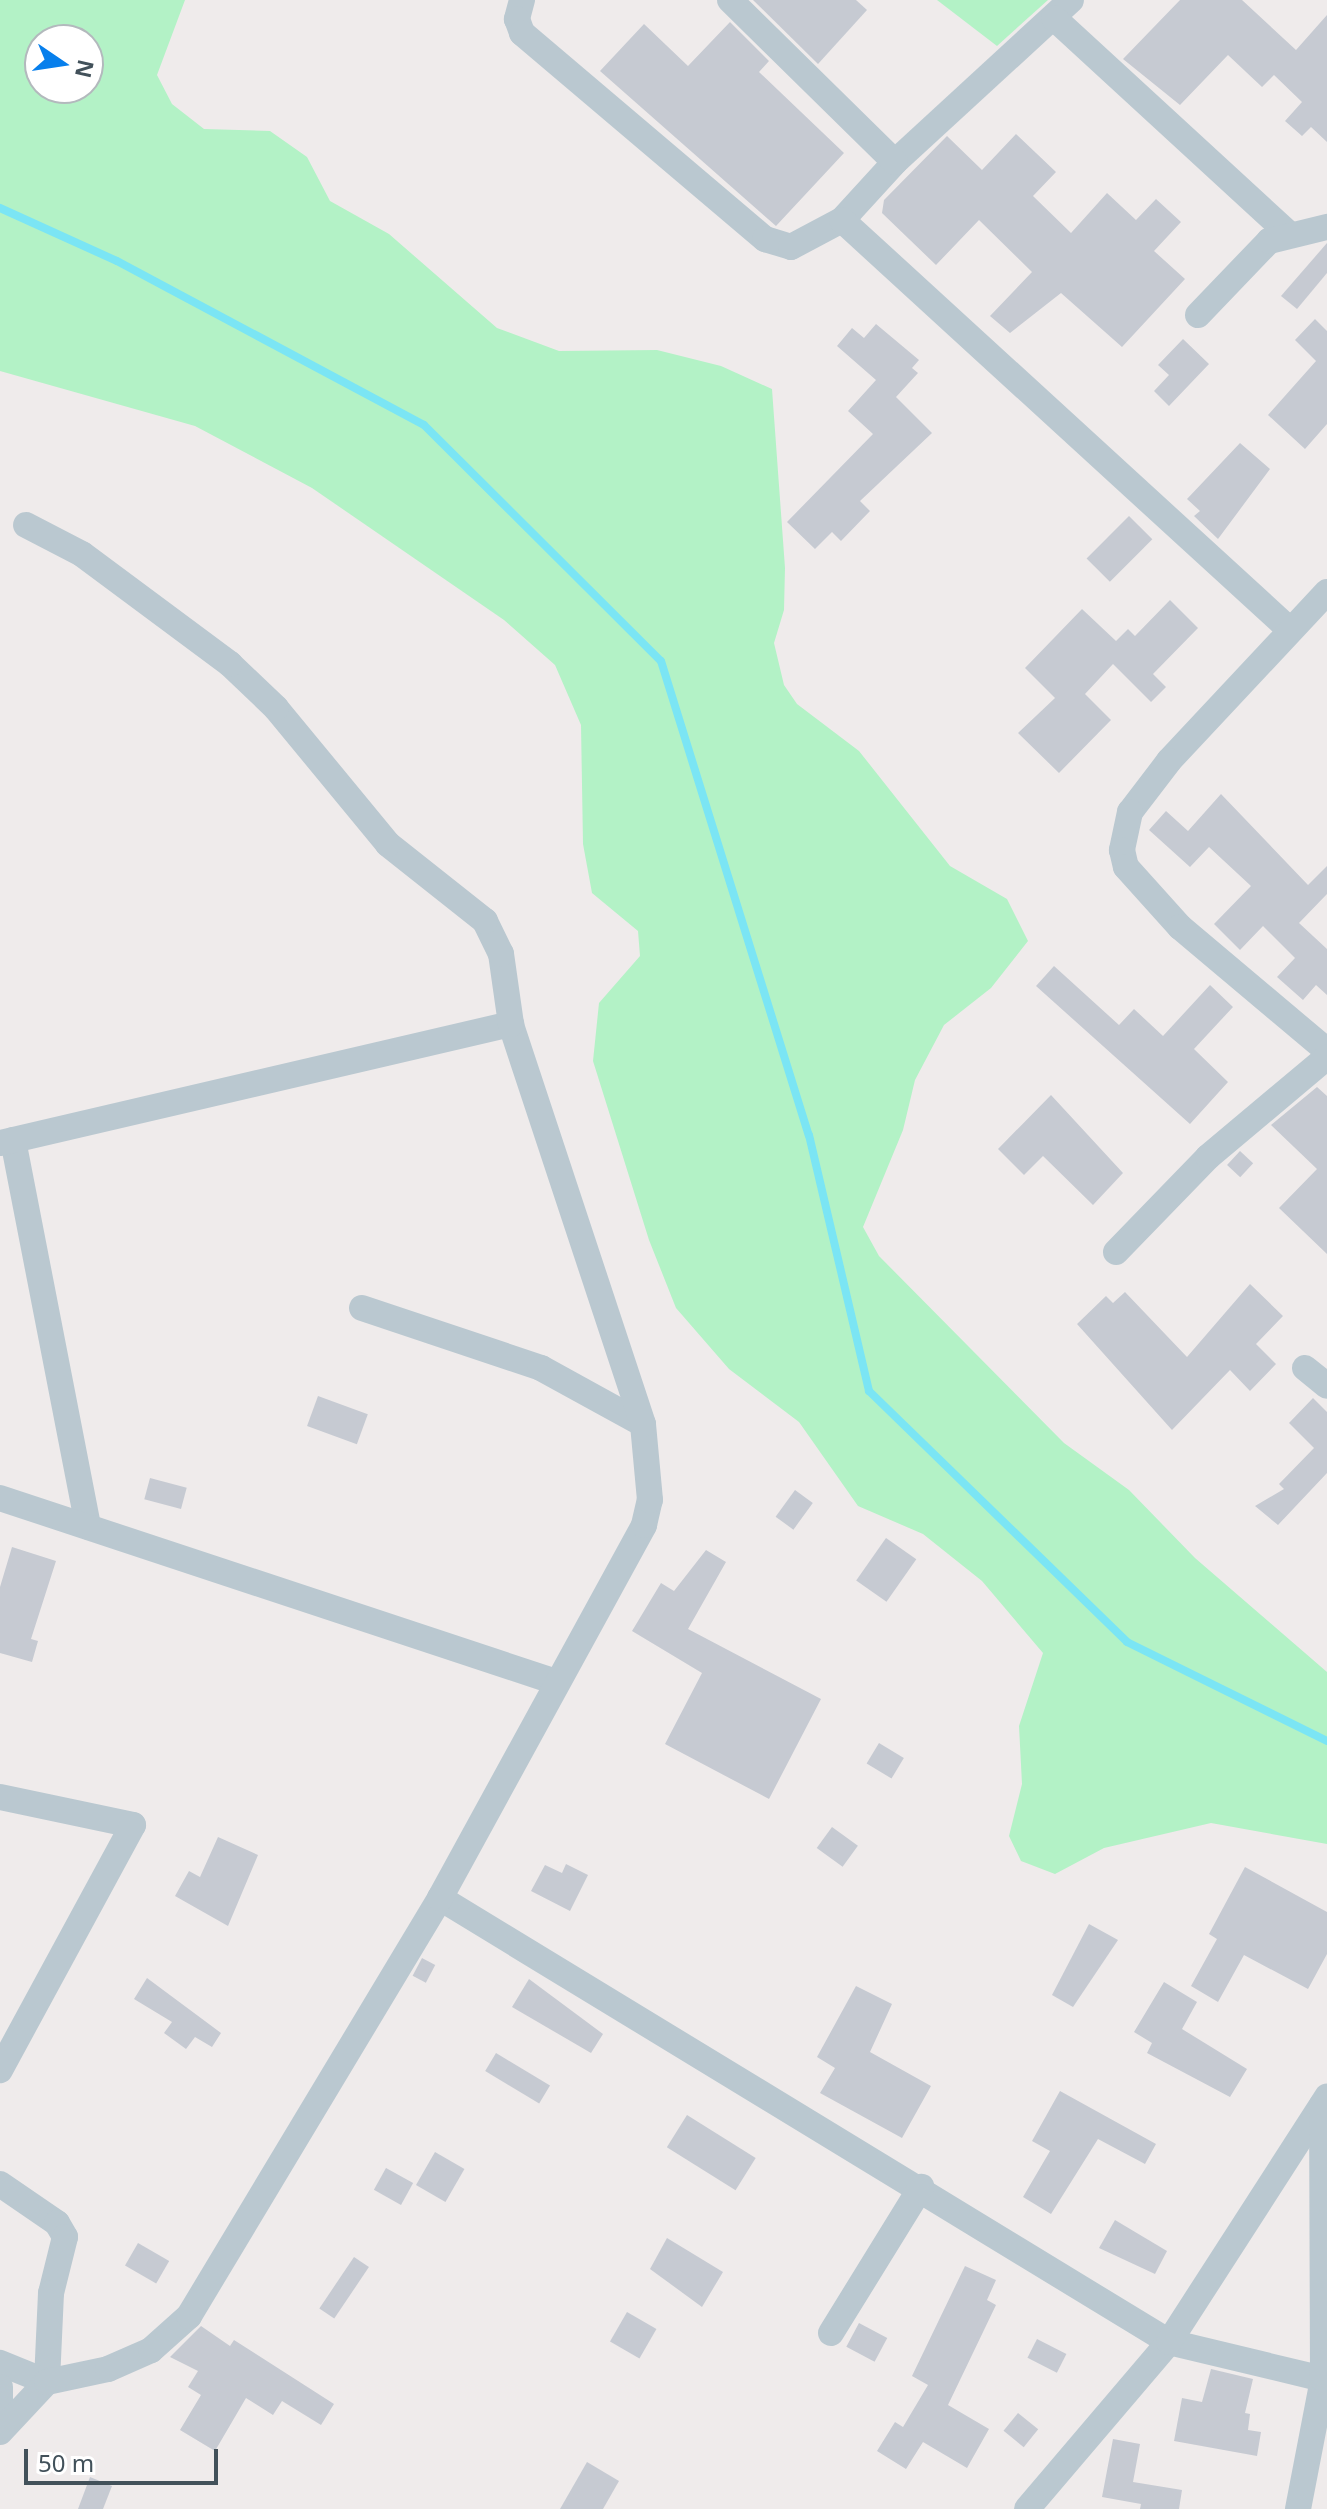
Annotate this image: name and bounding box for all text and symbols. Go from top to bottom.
north arrow [24,24,104,104]
text: N [69,57,102,81]
scale bar [28,2433,222,2483]
text: 50 m [38,2446,94,2479]

